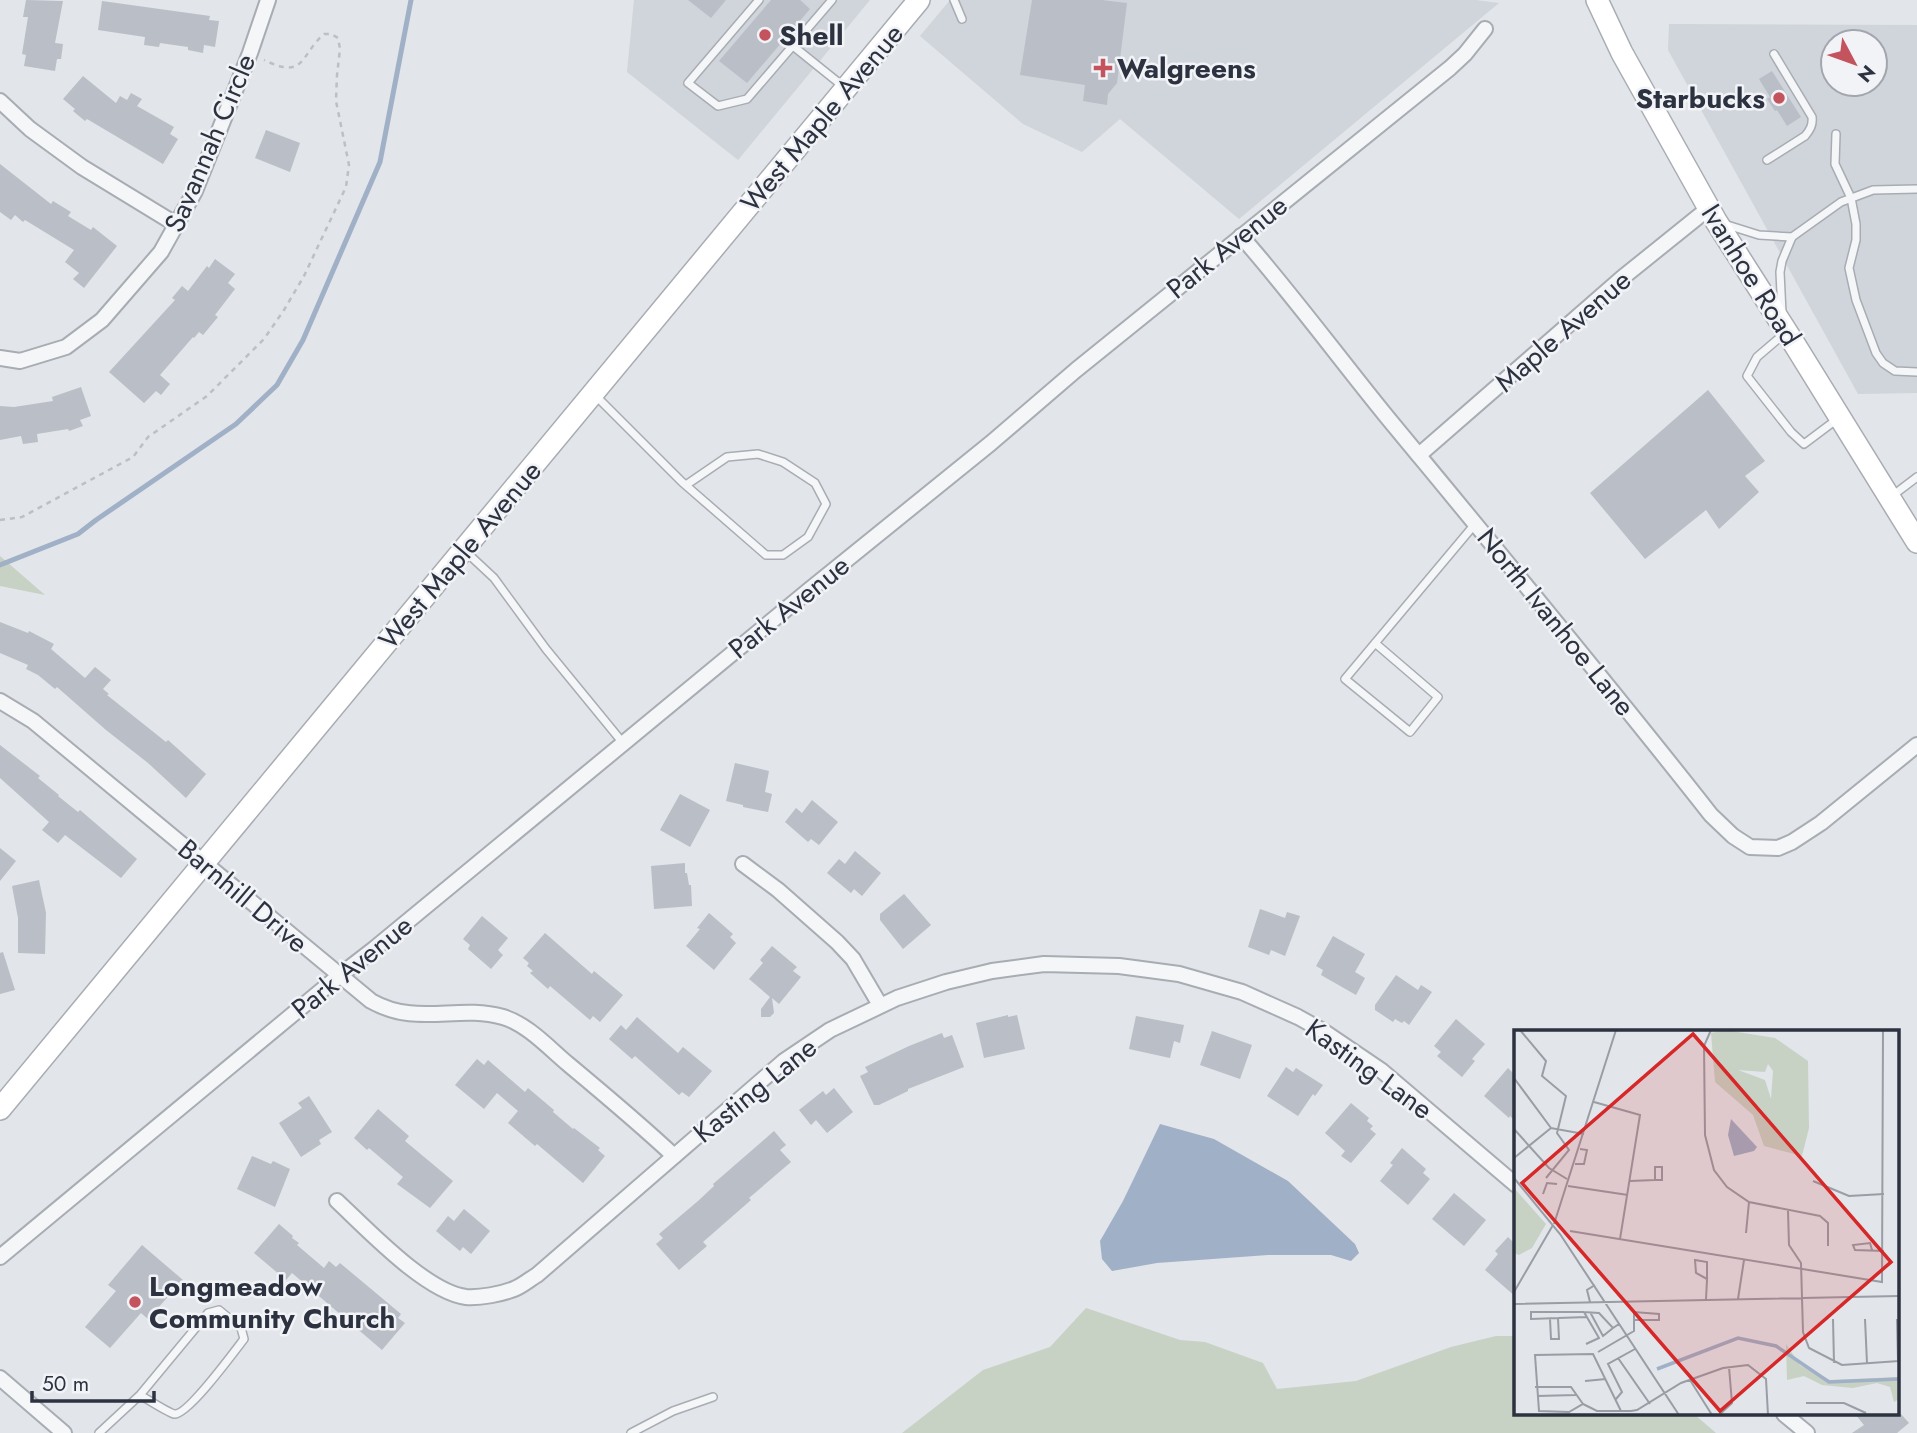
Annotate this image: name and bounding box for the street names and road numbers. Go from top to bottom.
street label: West Maple Avenue [731,15,913,221]
street label: Savannah Circle [154,47,266,239]
street label: Park Avenue [1158,185,1296,309]
street label: Ivanhoe Road [1691,196,1811,354]
street label: Maple Avenue [1486,260,1640,402]
street label: West Maple Avenue [369,452,551,658]
street label: North Ivanhoe Lane [1467,519,1645,725]
street label: Park Avenue [720,545,858,669]
street label: Barnhill Drive [169,829,317,963]
street label: Park Avenue [283,905,421,1029]
street label: Kasting Lane [1297,1009,1441,1129]
street label: Kasting Lane [684,1027,826,1153]

